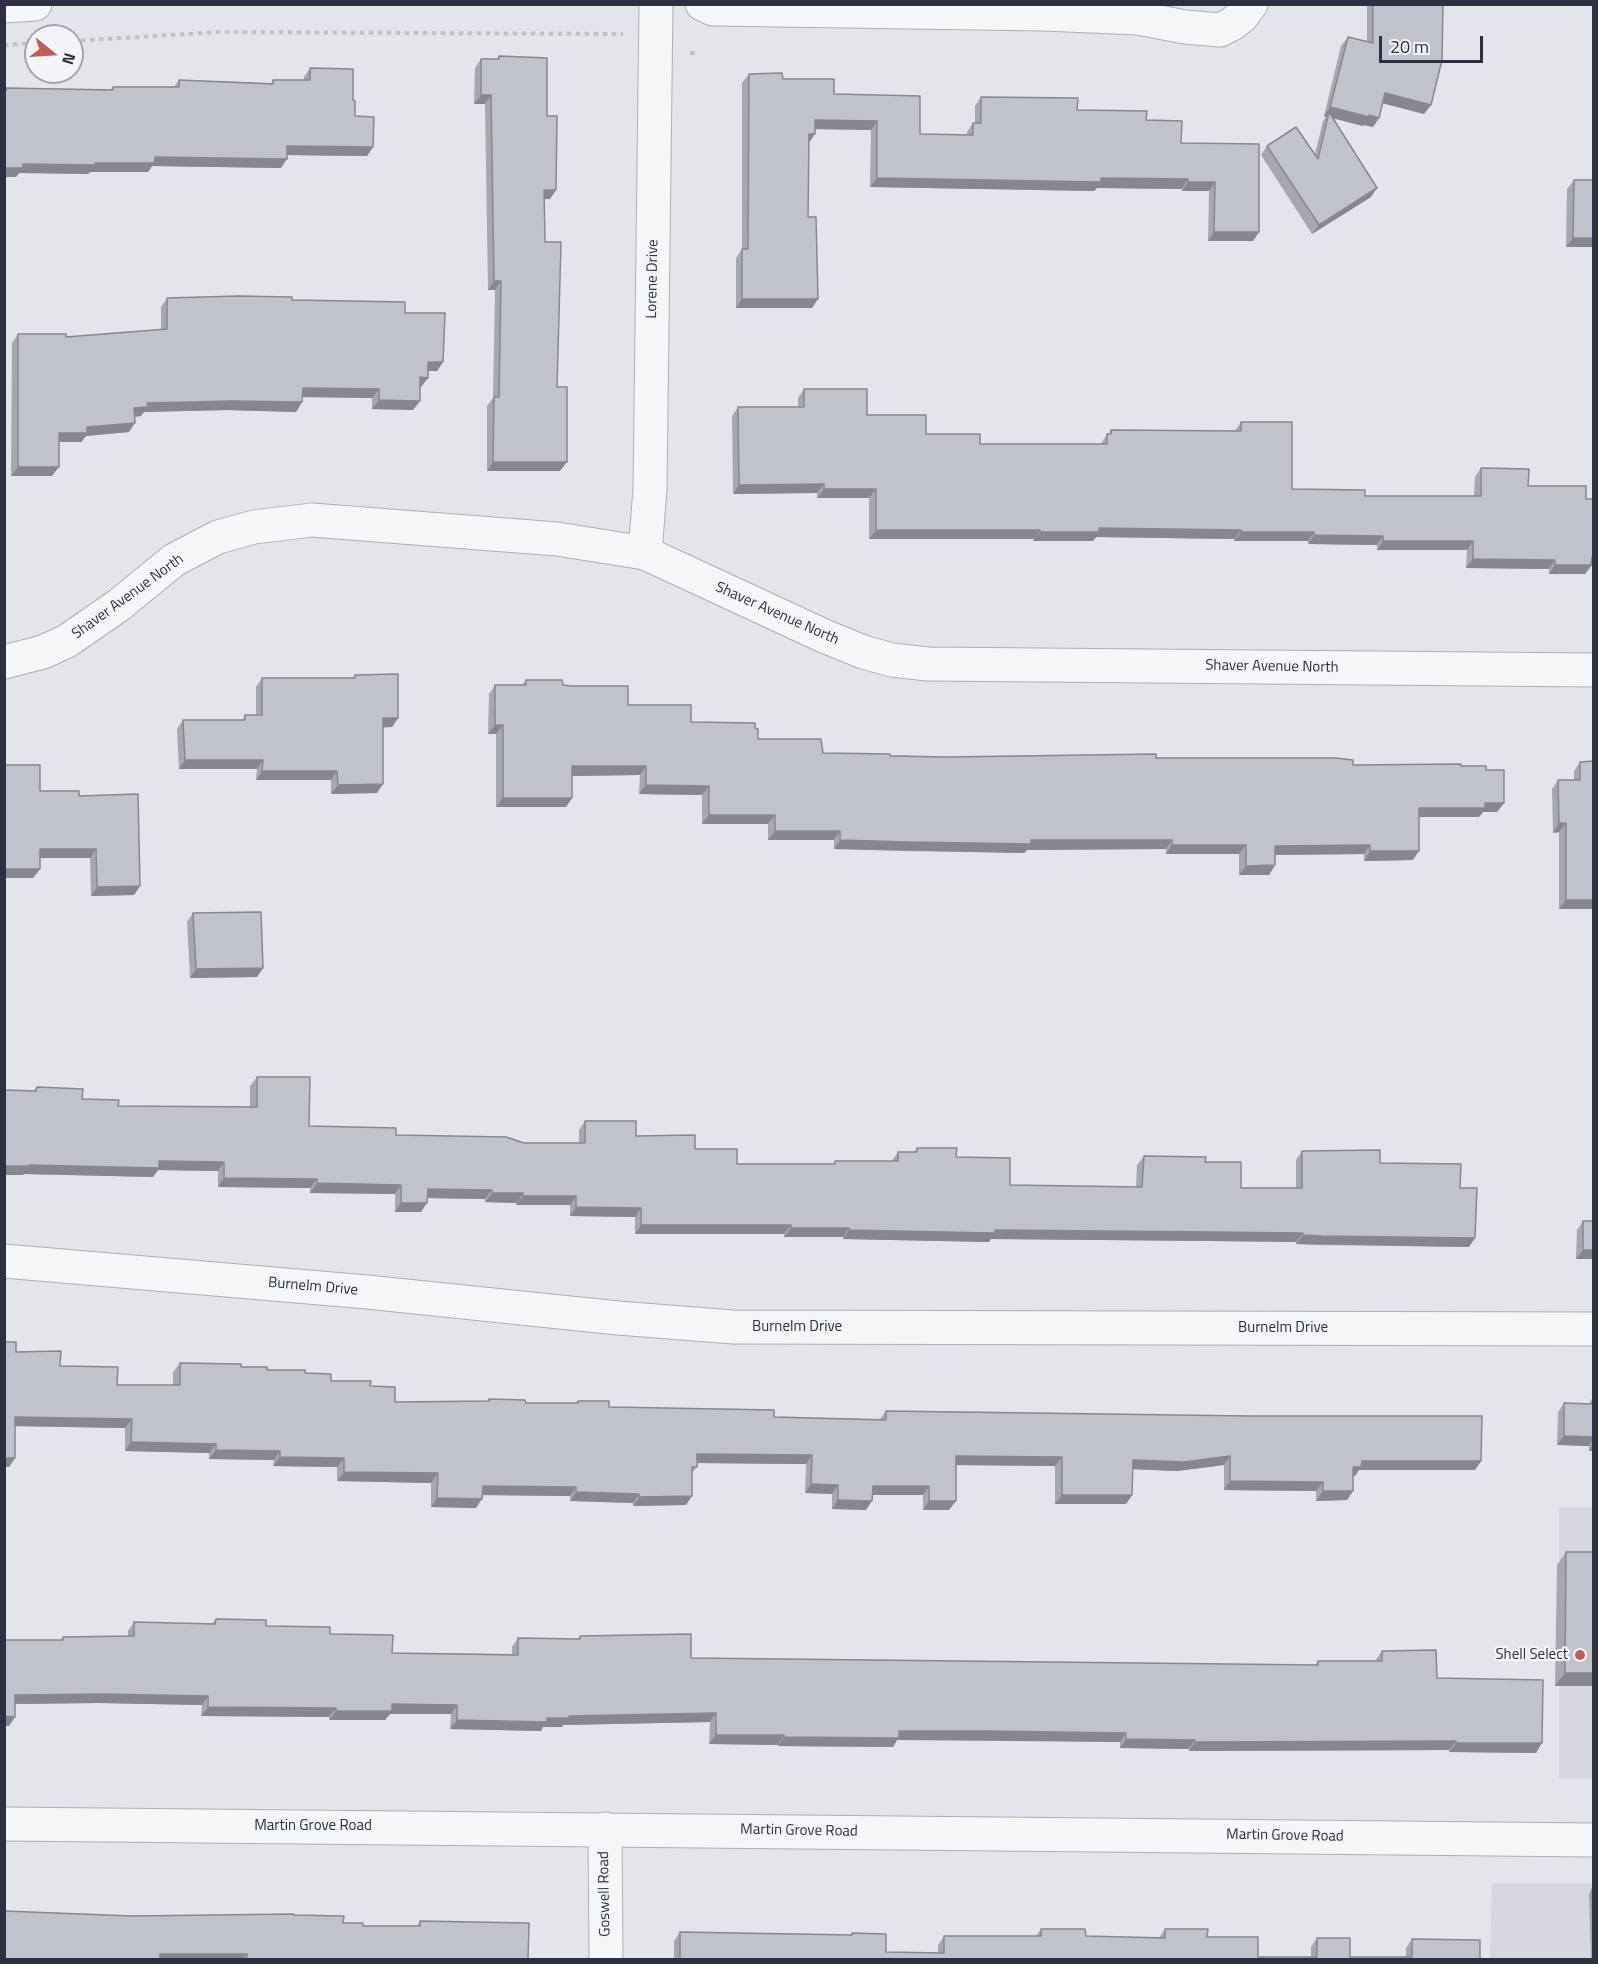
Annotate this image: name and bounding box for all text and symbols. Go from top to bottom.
north arrow [24,24,84,84]
scale bar [1382,24,1486,62]
text: 20 m [1390,33,1429,60]
text: N [56,50,82,68]
street label: Lorene Drive [643,239,663,319]
street label: Shaver Avenue North [69,550,187,644]
street label: Shaver Avenue North [712,579,842,649]
street label: Shaver Avenue North [1205,657,1339,677]
street label: Burnelm Drive [267,1274,359,1300]
street label: Burnelm Drive [752,1318,842,1336]
street label: Burnelm Drive [1238,1319,1328,1337]
place label: Shell Select [1495,1646,1568,1664]
marker: Shell Select [1573,1648,1587,1662]
street label: Martin Grove Road [254,1817,372,1835]
street label: Martin Grove Road [740,1821,858,1841]
street label: Martin Grove Road [1226,1826,1344,1846]
street label: Goswell Road [595,1851,615,1937]

